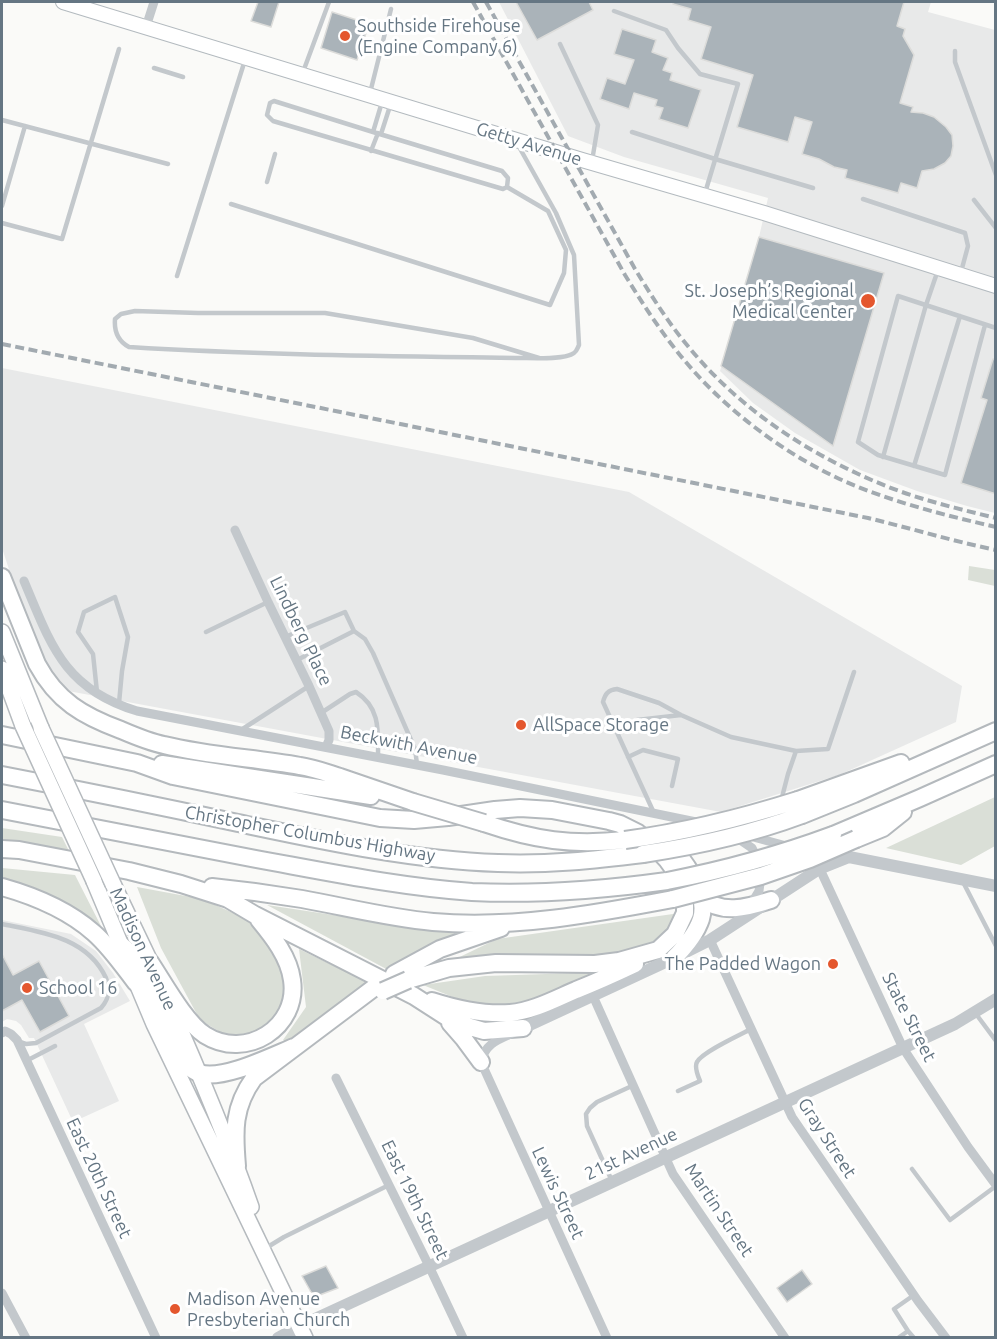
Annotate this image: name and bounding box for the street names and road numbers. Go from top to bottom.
street label: Getty Avenue [473,118,585,170]
street label: Lindberg Place [265,573,337,689]
street label: Beckwith Avenue [339,721,479,769]
street label: Christopher Columbus Highway [183,801,437,867]
street label: Madison Avenue [105,884,181,1014]
street label: State Street [877,969,941,1065]
street label: Gray Street [793,1094,861,1182]
street label: East 20th Street [62,1114,136,1242]
street label: 21st Avenue [581,1123,681,1185]
street label: East 19th Street [377,1137,453,1263]
street label: Lewis Street [527,1143,589,1243]
street label: Martin Street [680,1159,758,1261]

